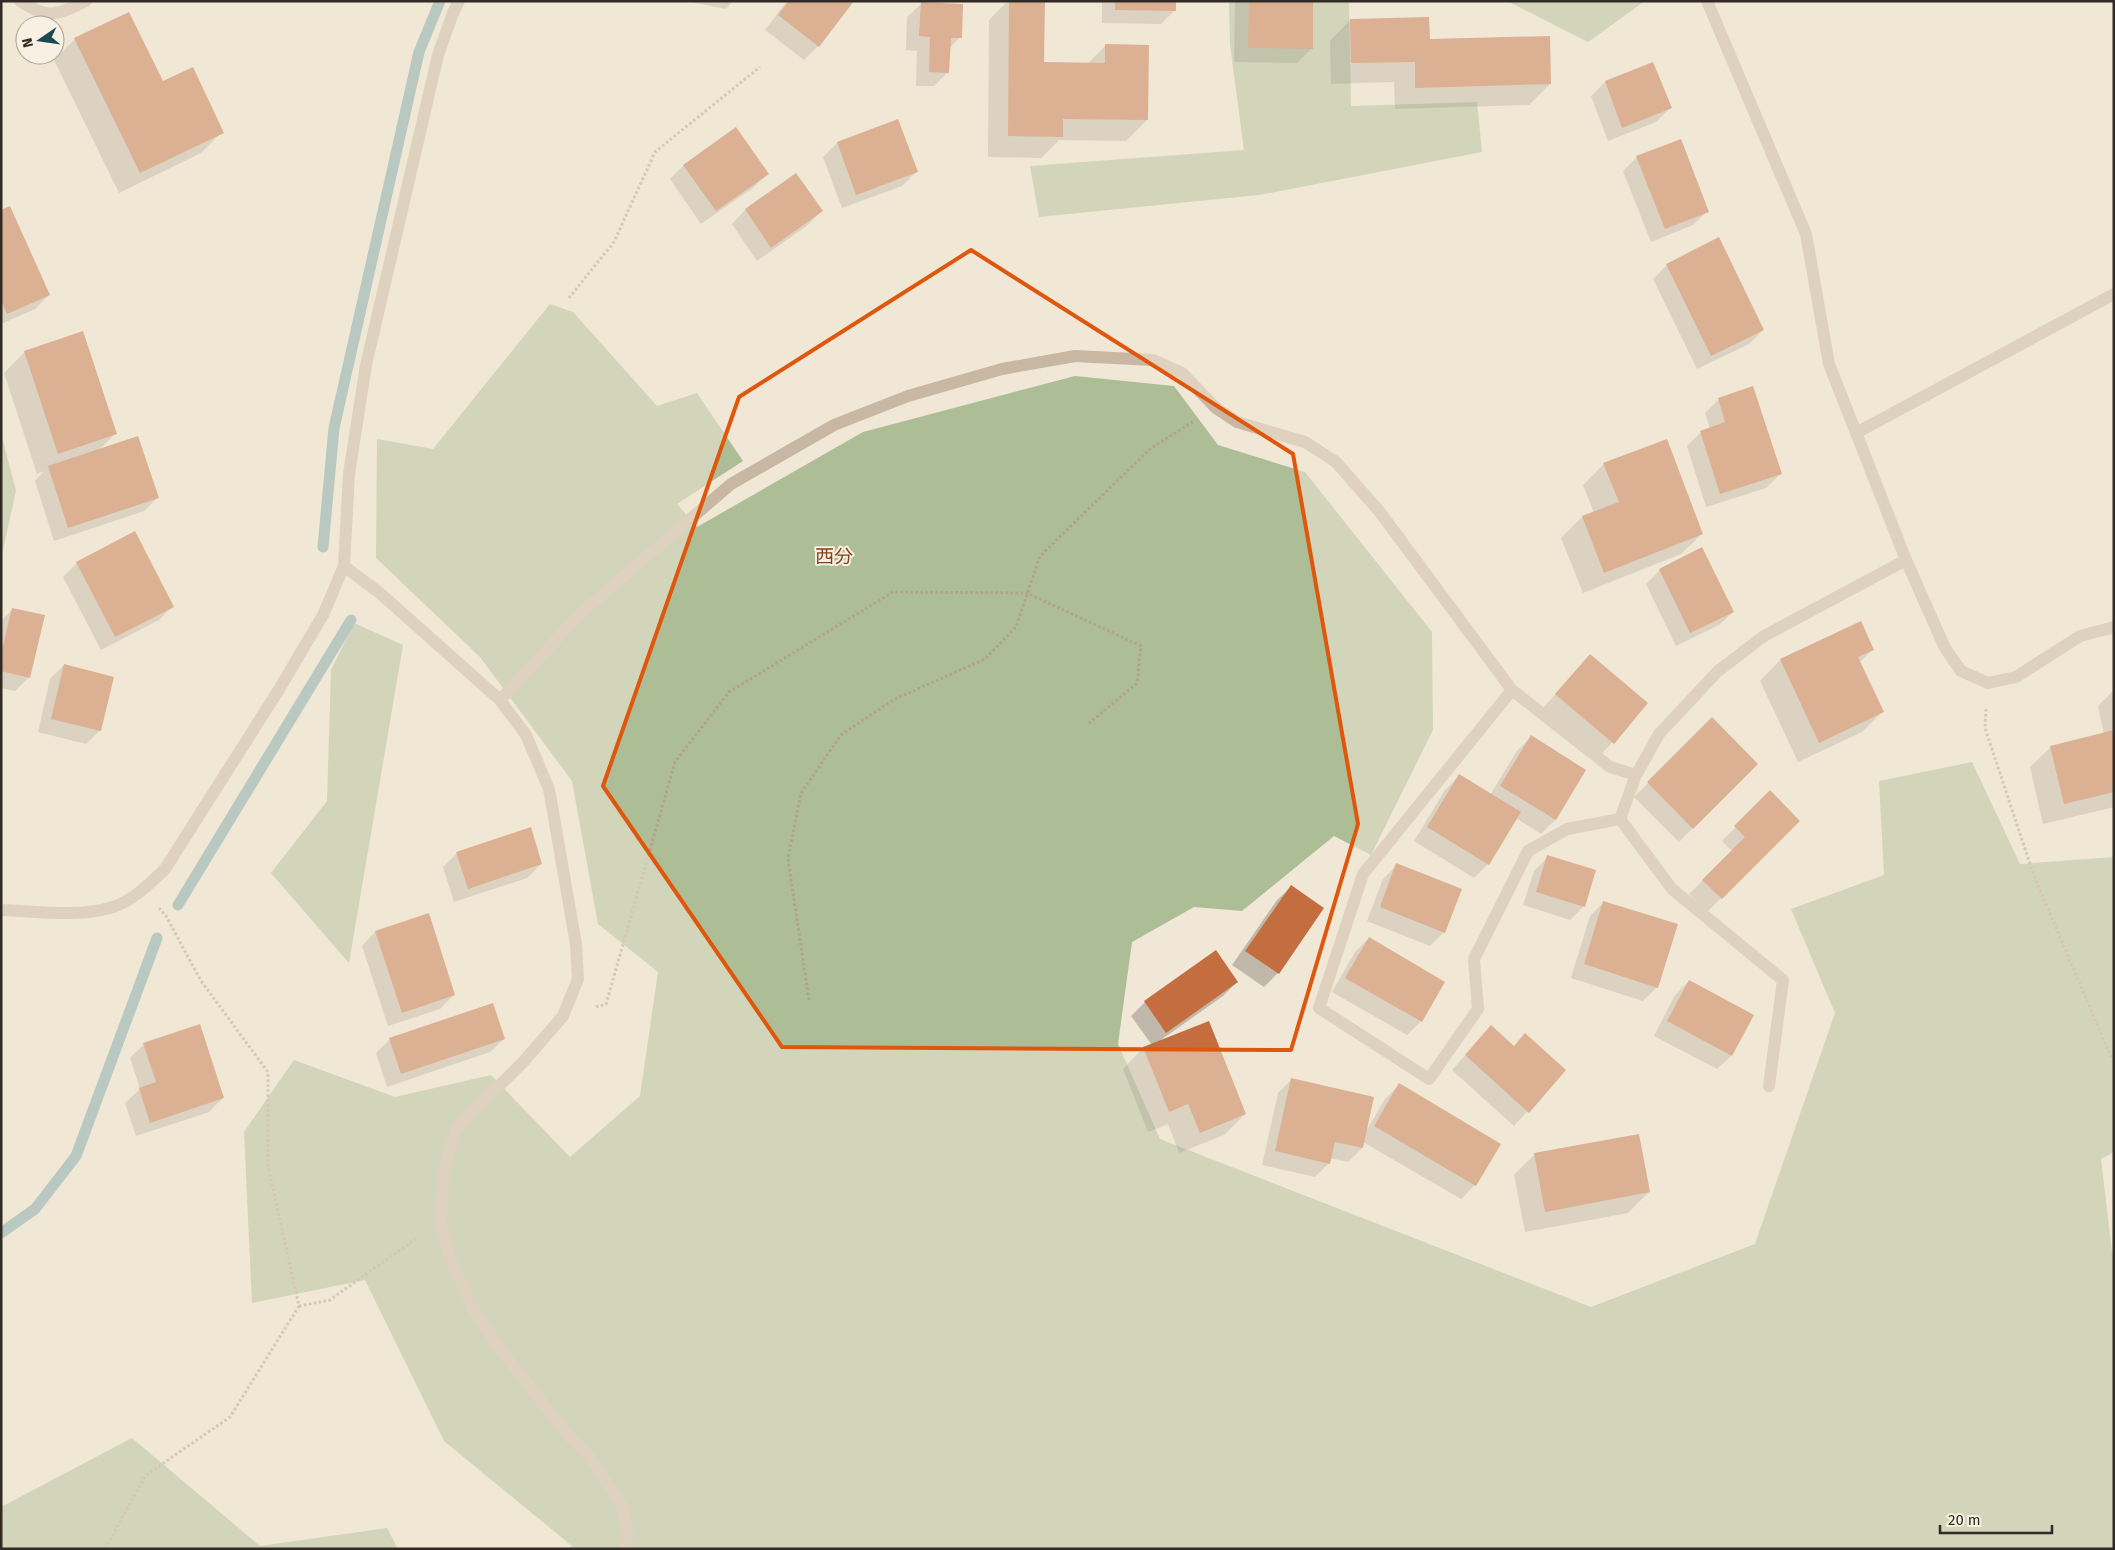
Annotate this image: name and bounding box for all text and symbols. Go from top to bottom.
north arrow [15,15,65,65]
text: N [18,36,37,49]
district label: 西分 [815,545,853,568]
scale bar [1940,1502,2052,1534]
text: 20 m [1948,1511,1981,1529]

